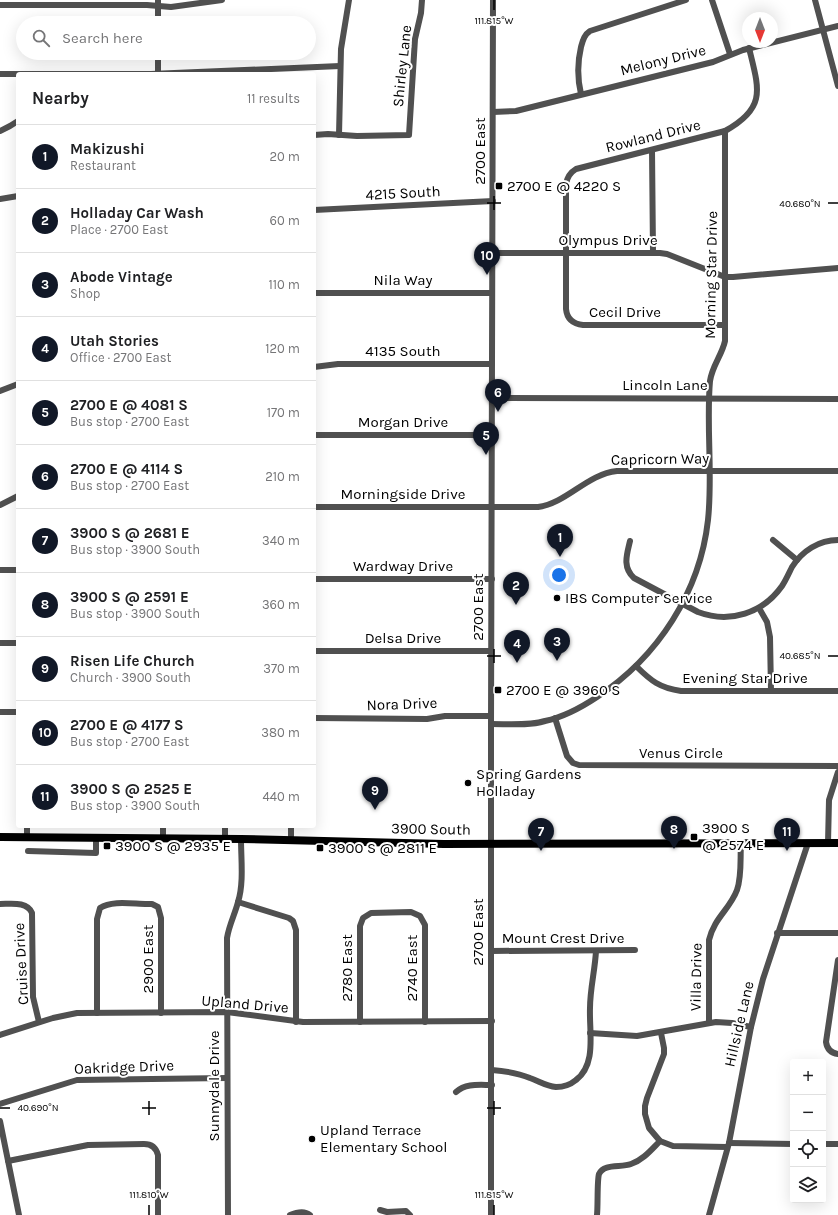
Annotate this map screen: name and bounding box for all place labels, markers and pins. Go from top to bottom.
place label: 2700 E @ 4220 S [507,177,621,195]
marker: 2700 E @ 4220 S [494,181,504,191]
pin: 10 [474,242,500,275]
pin: 6 [485,379,511,412]
pin: 5 [473,422,499,455]
pin: 1 [547,524,573,557]
pin: 2 [503,572,529,605]
place label: IBS Computer Service [565,589,712,607]
marker: IBS Computer Service [552,593,562,603]
pin: 3 [544,628,570,661]
pin: 4 [504,630,530,663]
place label: 2700 E @ 3960 S [506,681,620,699]
marker: 2700 E @ 3960 S [493,685,503,695]
place label: Spring Gardens Holladay [476,765,582,800]
pin: 9 [362,777,388,810]
marker: Spring Gardens Holladay [463,778,473,788]
pin: 8 [661,816,687,849]
pin: 7 [528,818,554,851]
pin: 11 [774,818,800,851]
place label: 3900 S @ 2574 E [702,819,764,854]
marker: 3900 S @ 2574 E [689,832,699,842]
place label: 3900 S @ 2935 E [115,837,231,855]
place label: 3900 S @ 2811 E [328,839,437,857]
marker: 3900 S @ 2935 E [102,841,112,851]
marker: 3900 S @ 2811 E [315,843,325,853]
place label: Upland Terrace Elementary School [320,1121,447,1156]
marker: Upland Terrace Elementary School [307,1134,317,1144]

